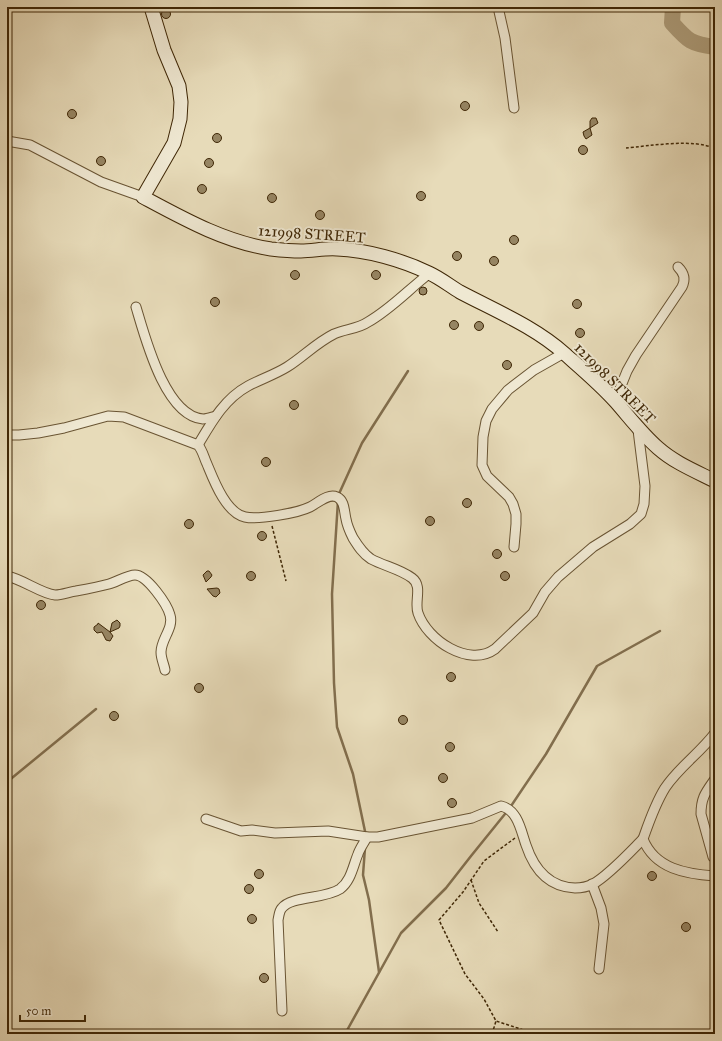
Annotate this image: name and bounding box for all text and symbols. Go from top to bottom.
street label: 121998 STREET [258,221,366,247]
street label: 121998 STREET [571,339,659,427]
scale bar [20,997,85,1023]
text: 50 m [26,1004,51,1018]

